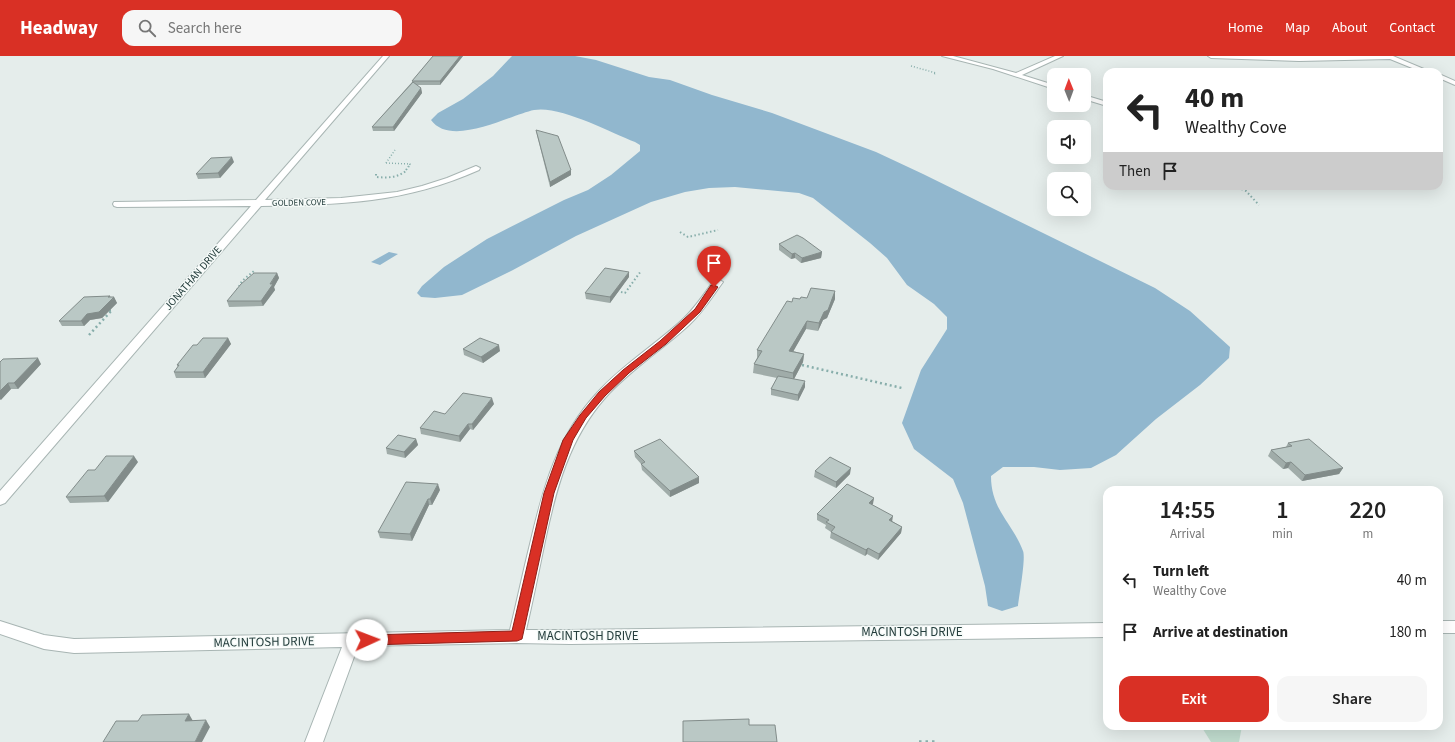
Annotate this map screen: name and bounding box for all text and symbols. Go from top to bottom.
search box [122,10,402,46]
text: Headway [20,15,98,42]
icon: search [136,17,158,39]
text: Search here [168,18,242,39]
text: Home [1228,18,1263,38]
text: Map [1285,18,1310,38]
text: About [1332,18,1367,38]
text: Contact [1389,18,1435,38]
north arrow [1047,68,1091,112]
map controls [1047,68,1091,216]
text: 40 m [1185,78,1244,118]
icon: left [1119,84,1171,136]
text: Wealthy Cove [1185,115,1287,140]
button: sound [1047,120,1091,164]
icon: arrive [1159,160,1181,182]
text: Then [1119,161,1151,182]
button: search [1047,172,1091,216]
street label: GOLDEN COVE [272,196,326,210]
street label: JONATHAN DRIVE [161,242,225,313]
pin [697,246,731,287]
icon: arrive [703,252,725,274]
text: 14:55 [1160,493,1215,528]
text: 1 [1276,493,1289,528]
text: 220 [1350,493,1386,528]
text: Arrival [1170,525,1205,543]
text: min [1272,525,1293,543]
text: m [1363,525,1373,543]
text: Turn left [1153,561,1209,582]
icon: left [1119,569,1141,591]
text: 40 m [1397,570,1427,591]
text: Wealthy Cove [1153,582,1226,600]
position arrow [346,619,388,661]
icon: arrive [1119,621,1141,643]
text: Arrive at destination [1153,622,1288,643]
text: 180 m [1389,622,1427,643]
street label: MACINTOSH DRIVE [861,623,963,641]
street label: MACINTOSH DRIVE [537,627,639,645]
street label: MACINTOSH DRIVE [213,632,315,652]
button: Exit [1119,676,1269,722]
button: Share [1277,676,1427,722]

